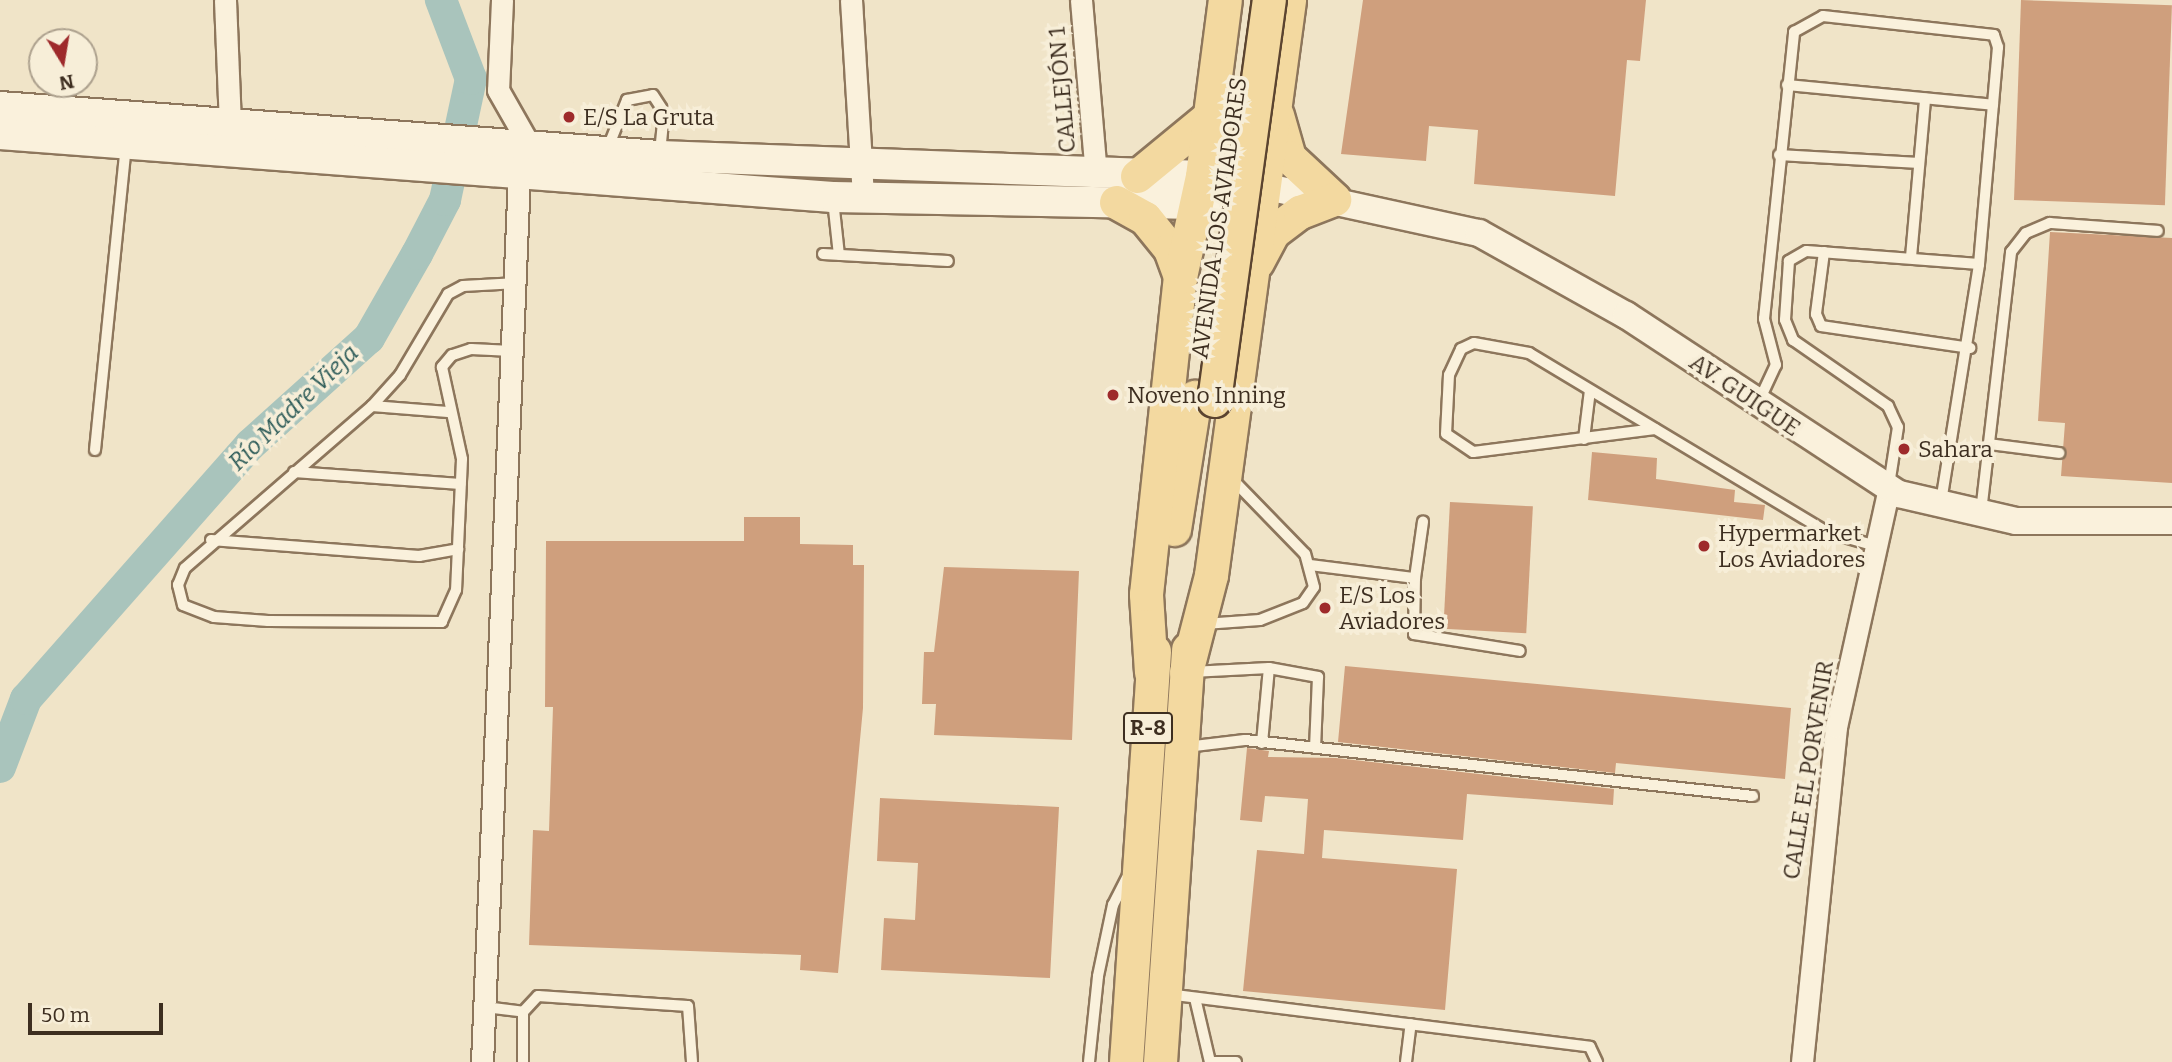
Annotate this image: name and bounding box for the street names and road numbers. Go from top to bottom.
street label: CALLEJÓN 1 [1043,26,1081,154]
street label: AVENIDA LOS AVIADORES [1186,76,1252,360]
street label: AV. GUIGUE [1684,348,1806,442]
street label: CALLE EL PORVENIR [1777,659,1839,881]
road number: R-8 [1122,710,1174,746]

